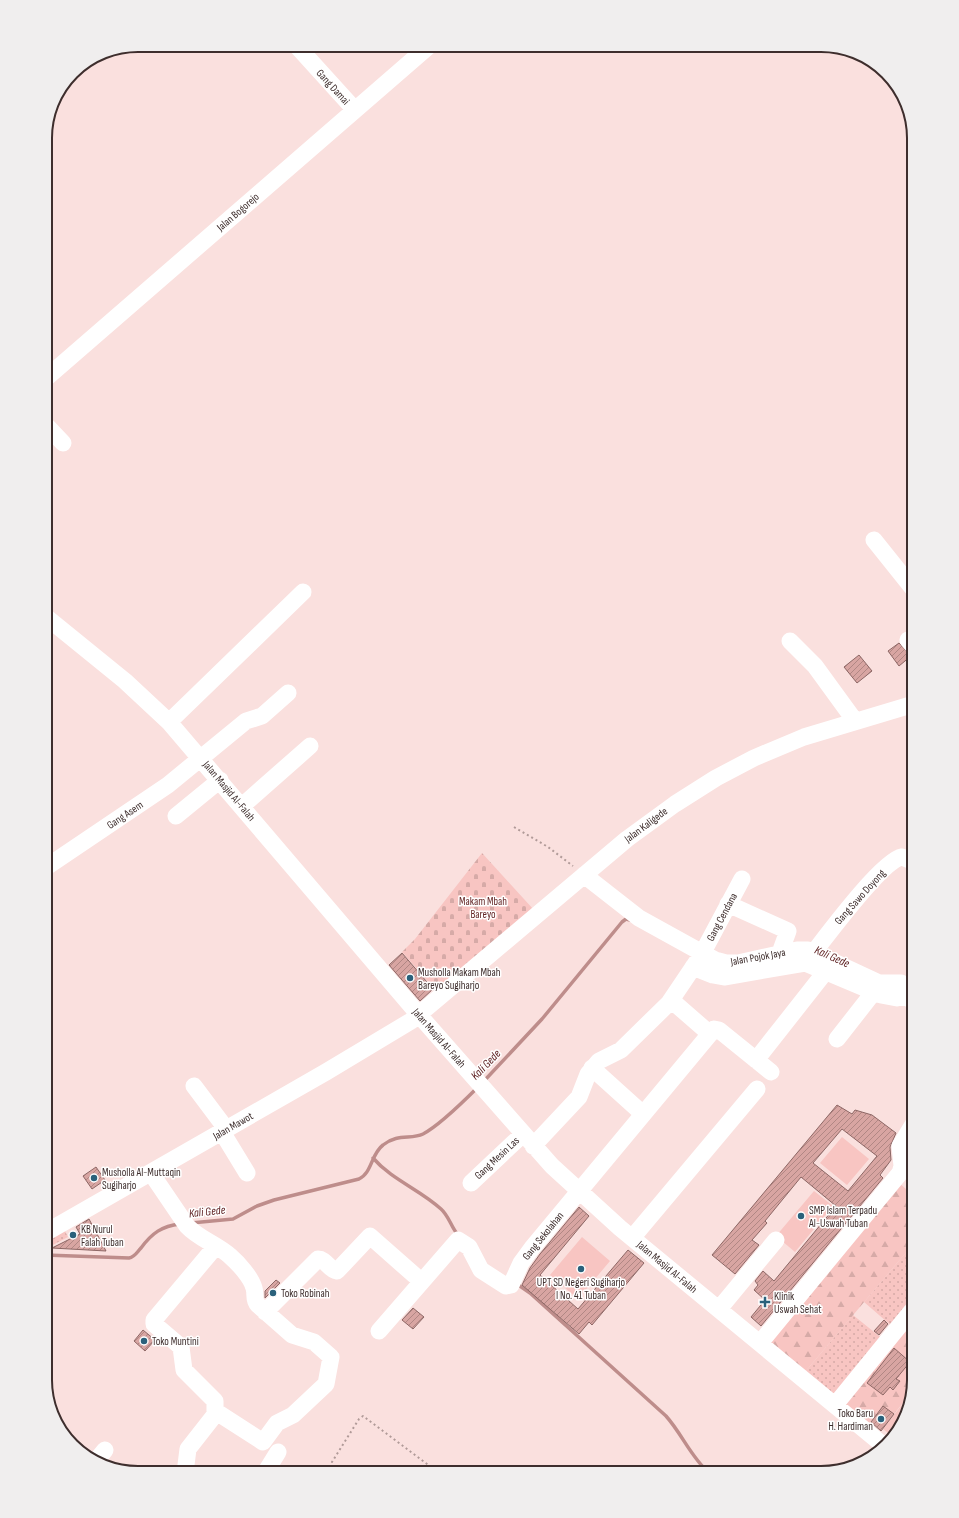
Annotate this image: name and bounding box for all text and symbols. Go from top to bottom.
street label: Gang Damai [314,67,352,107]
street label: Jalan Bogorejo [214,190,262,234]
street label: Jalan Masjid Al-Falah [199,758,258,824]
street label: Gang Asem [104,798,146,832]
street label: Jalan Kaligede [621,805,670,846]
street label: Gang Sawo Doyong [832,866,889,927]
street label: Gang Cendana [704,891,740,943]
park label: Makam Mbah Bareyo [459,895,507,921]
water label: Kali Gede [812,943,852,971]
street label: Jalan Pojok Jaya [728,946,787,968]
place label: Musholla Makam Mbah Bareyo Sugiharjo [418,966,501,992]
marker: Musholla Makam Mbah Bareyo Sugiharjo [405,973,415,983]
street label: Jalan Masjid Al-Falah [409,1005,469,1071]
water label: Kali Gede [468,1046,504,1083]
street label: Jalan Mawot [210,1109,256,1143]
street label: Gang Mesin Las [472,1134,522,1182]
place label: Musholla Al-Muttaqin Sugiharjo [102,1166,181,1192]
marker: Musholla Al-Muttaqin Sugiharjo [89,1173,99,1183]
water label: Kali Gede [188,1203,226,1221]
place label: SMP Islam Terpadu Al-Uswah Tuban [808,1204,878,1230]
street label: Gang Sekolahan [520,1209,567,1263]
marker: SMP Islam Terpadu Al-Uswah Tuban [796,1211,806,1221]
place label: KB Nurul Falah Tuban [81,1223,124,1249]
marker: KB Nurul Falah Tuban [68,1230,78,1240]
street label: Jalan Masjid Al-Falah [634,1237,700,1296]
marker: UPT SD Negeri Sugiharjo I No. 41 Tuban [576,1264,586,1274]
place label: UPT SD Negeri Sugiharjo I No. 41 Tuban [537,1276,626,1302]
place label: Toko Robinah [281,1287,330,1300]
marker: Toko Robinah [268,1288,278,1298]
place label: Klinik Uswah Sehat [774,1290,822,1316]
marker: Klinik Uswah Sehat [759,1296,771,1308]
place label: Toko Muntini [152,1335,199,1348]
marker: Toko Muntini [139,1336,149,1346]
place label: Toko Baru H. Hardiman [828,1407,873,1433]
marker: Toko Baru H. Hardiman [876,1414,886,1424]

